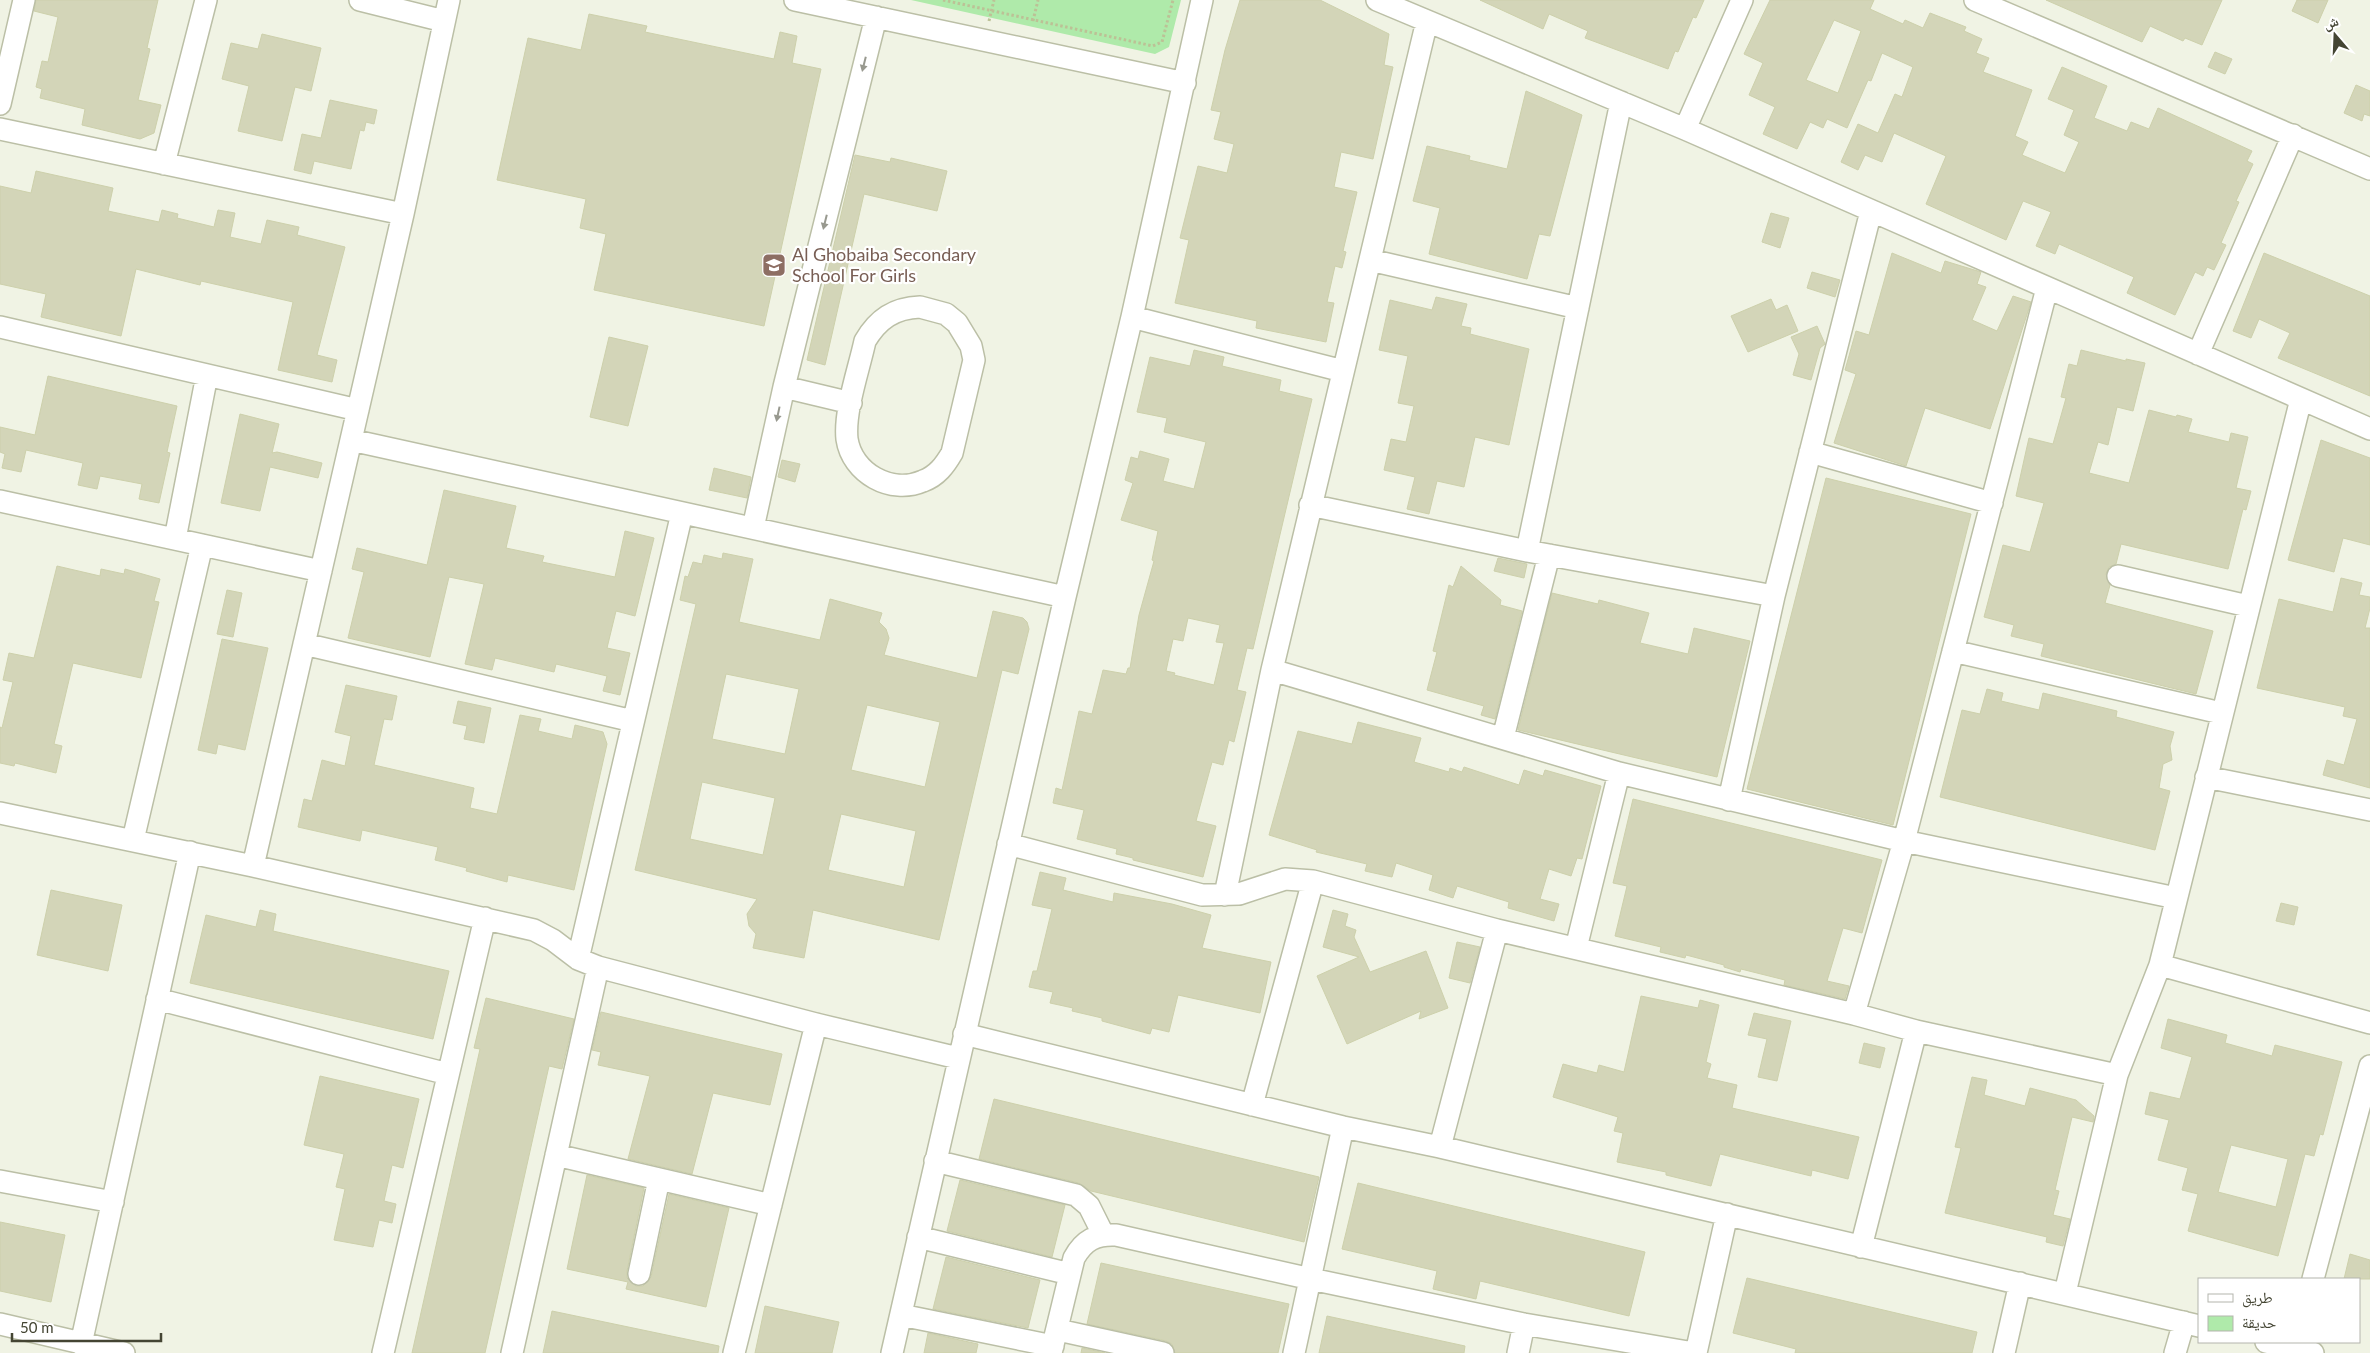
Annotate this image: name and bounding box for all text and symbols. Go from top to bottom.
north arrow [2310,10,2360,60]
text: ش [2321,12,2341,34]
one-way arrow [860,57,868,72]
one-way arrow [821,214,829,229]
place label: Al Ghobaiba Secondary School For Girls [792,243,977,286]
school or university icon: Al Ghobaiba Secondary School For Girls [761,252,787,278]
one-way arrow [774,406,782,421]
legend [2198,1278,2360,1343]
text: طريق [2242,1288,2273,1308]
scale bar [12,1310,161,1342]
text: حديقة [2242,1313,2277,1331]
text: 50 m [20,1318,54,1336]

